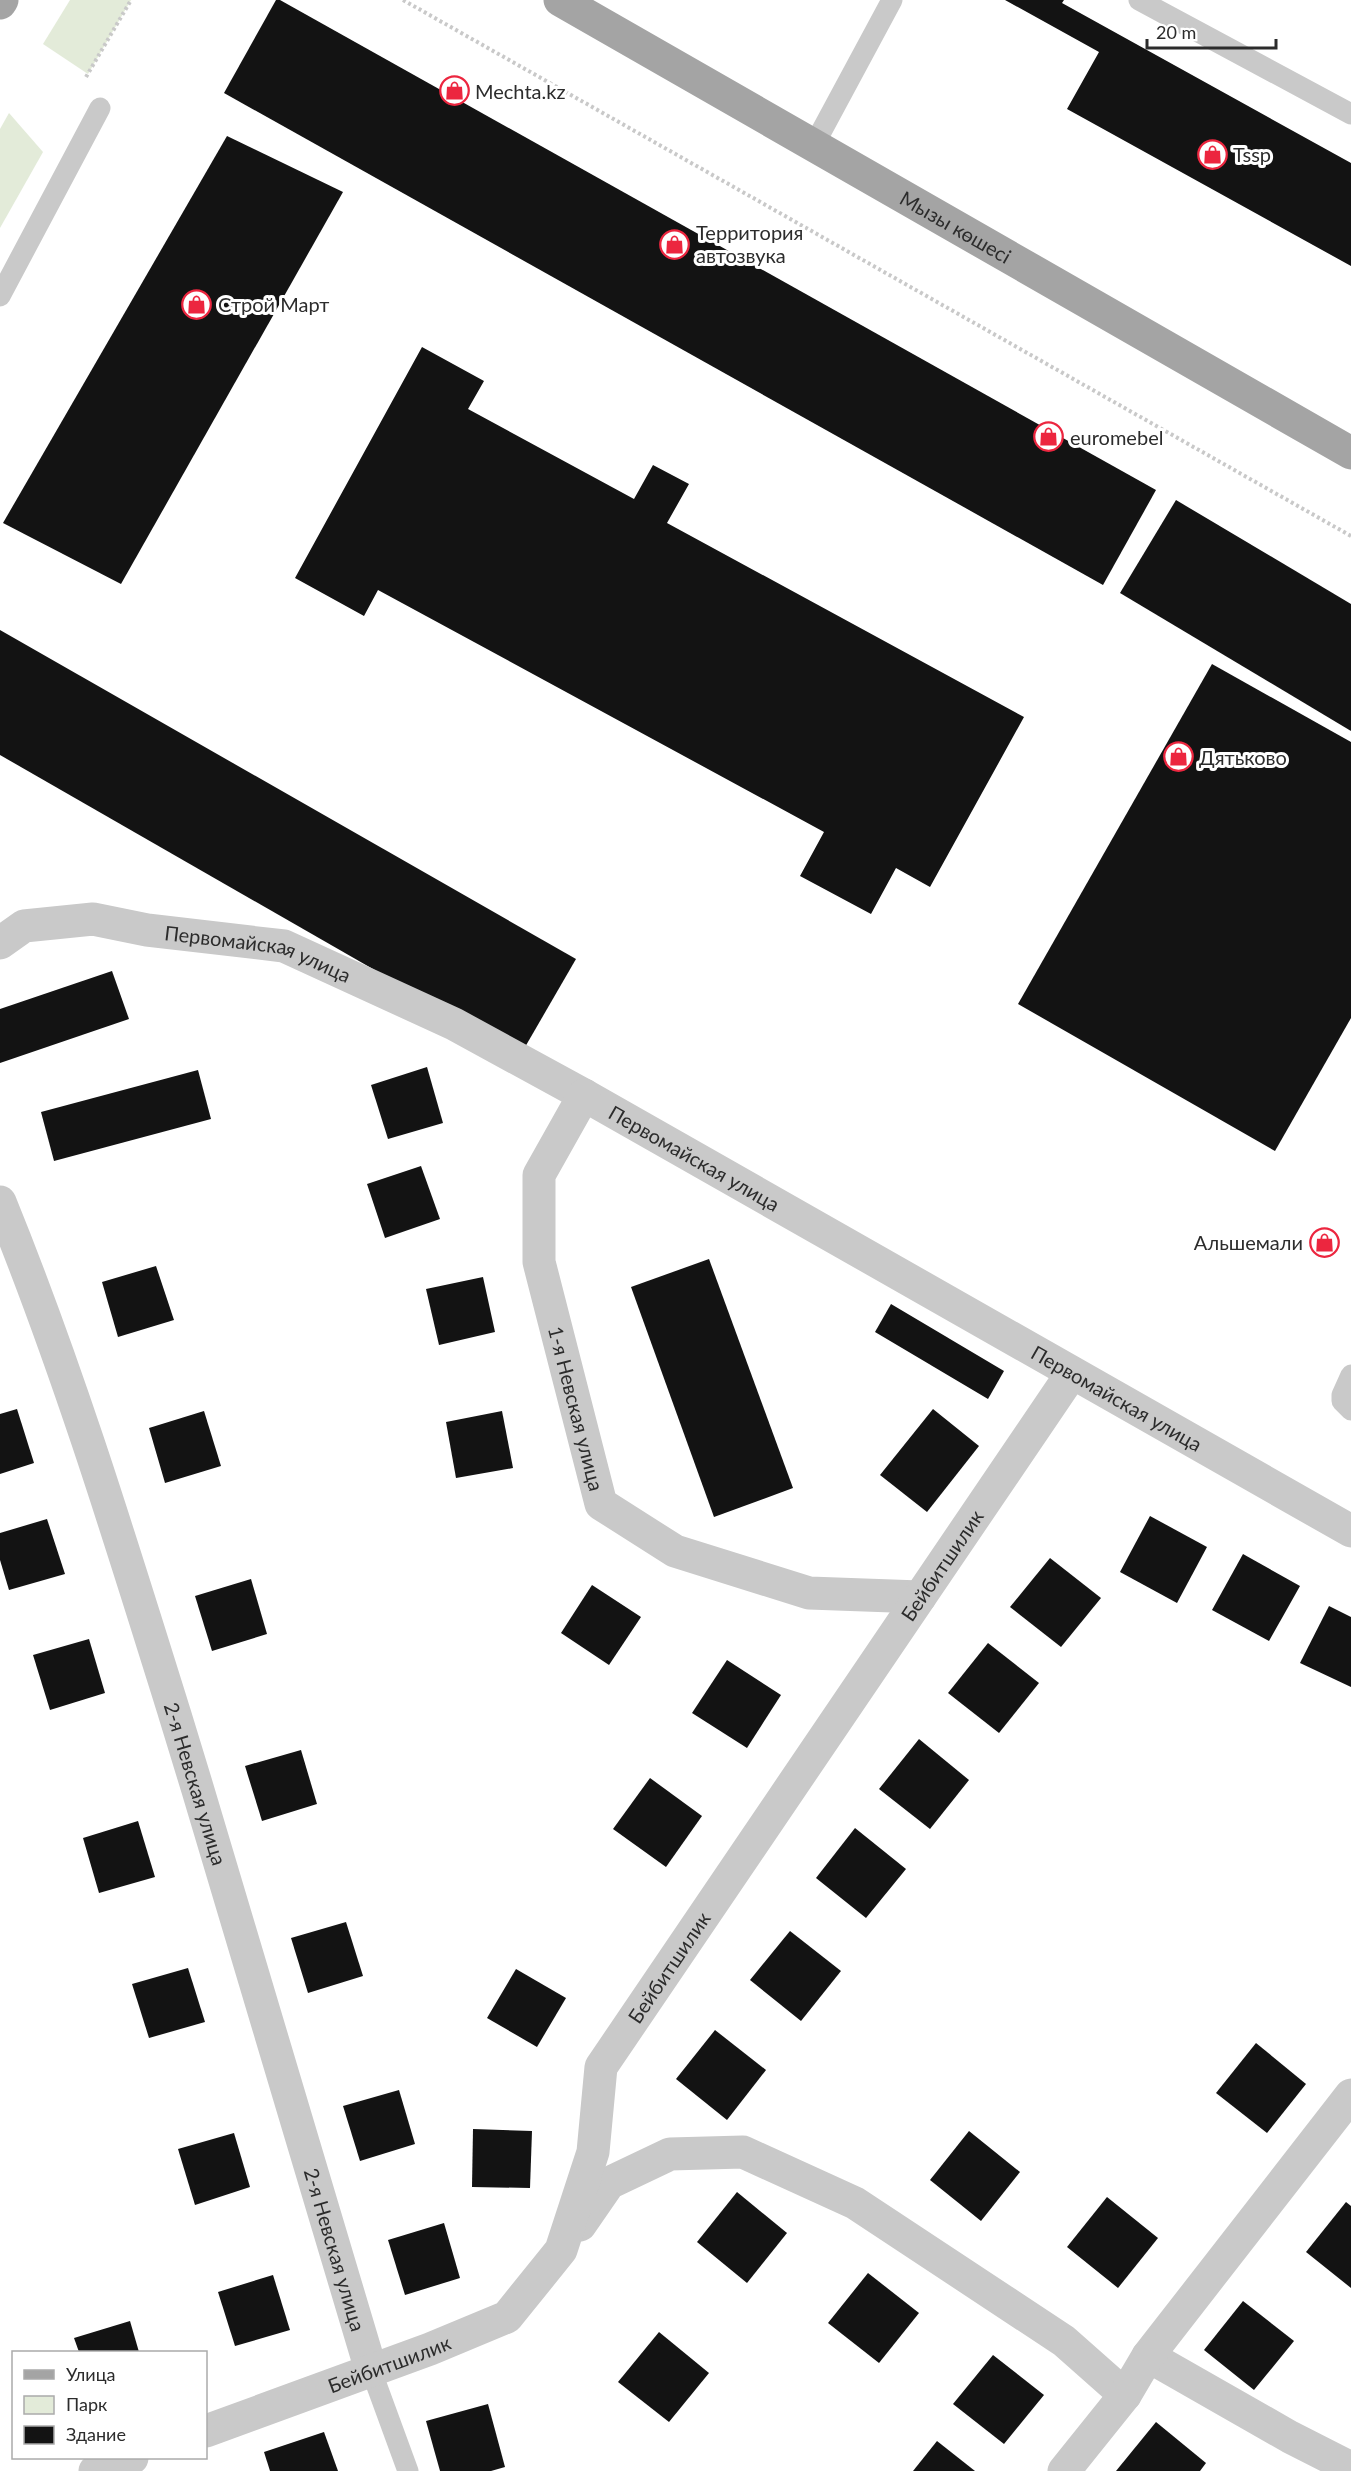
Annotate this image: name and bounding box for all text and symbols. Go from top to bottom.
scale bar [1147,12,1276,50]
text: 20 m [1156,21,1196,43]
shop icon: Mechta.kz [438,75,470,107]
place label: Mechta.kz [475,79,565,103]
shop icon: Tssp [1196,138,1228,170]
place label: Tssp [1233,142,1271,166]
street label: Мызы көшесі [896,185,1016,268]
place label: Территория автозвука [696,220,803,267]
shop icon: Территория автозвука [659,228,691,260]
shop icon: Строй Март [181,288,213,320]
place label: Строй Март [218,292,329,316]
shop icon: euromebel [1033,421,1065,453]
place label: euromebel [1070,425,1163,449]
shop icon: Дятьково [1162,741,1194,773]
place label: Дятьково [1199,745,1287,769]
street label: Первомайская улица [163,920,355,987]
street label: Первомайская улица [605,1100,784,1216]
shop icon: Альшемали [1308,1226,1340,1258]
place label: Альшемали [1194,1230,1303,1254]
street label: 1-я Невская улица [544,1324,609,1493]
street label: Первомайская улица [1027,1340,1207,1456]
street label: Бейбитшилик [895,1504,988,1625]
street label: 2-я Невская улица [160,1699,232,1868]
street label: Бейбитшилик [622,1906,715,2027]
street label: 2-я Невская улица [300,2165,371,2334]
street label: Бейбитшилик [324,2330,455,2397]
legend [12,2351,207,2459]
text: Улица [66,2363,116,2385]
text: Парк [66,2393,108,2415]
text: Здание [66,2423,126,2445]

